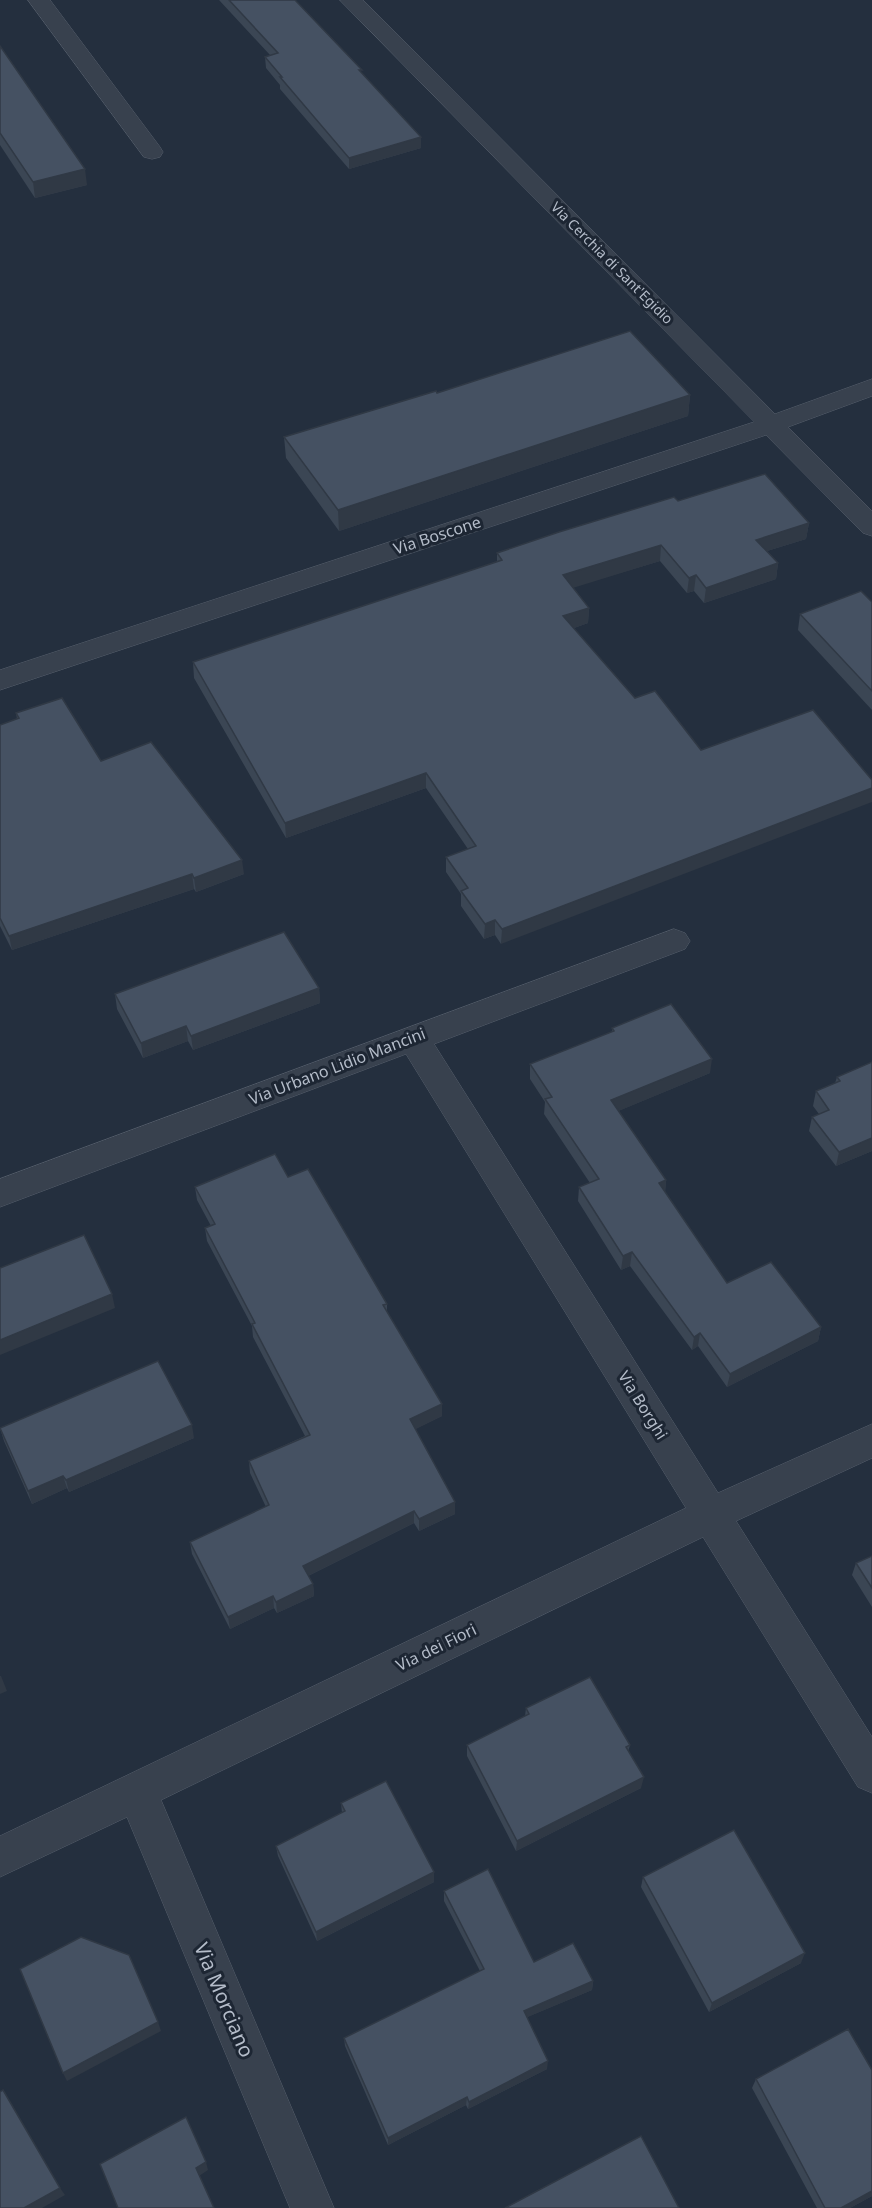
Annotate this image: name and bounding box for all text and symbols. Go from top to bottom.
street label: Via Cerchia di Sant'Egidio [547,197,678,328]
street label: Via Boscone [390,510,484,560]
street label: Via Urbano Lidio Mancini [246,1022,428,1110]
street label: Via Borghi [613,1366,673,1444]
street label: Via dei Fiori [392,1618,480,1676]
street label: Via Morciano [188,1938,261,2061]

